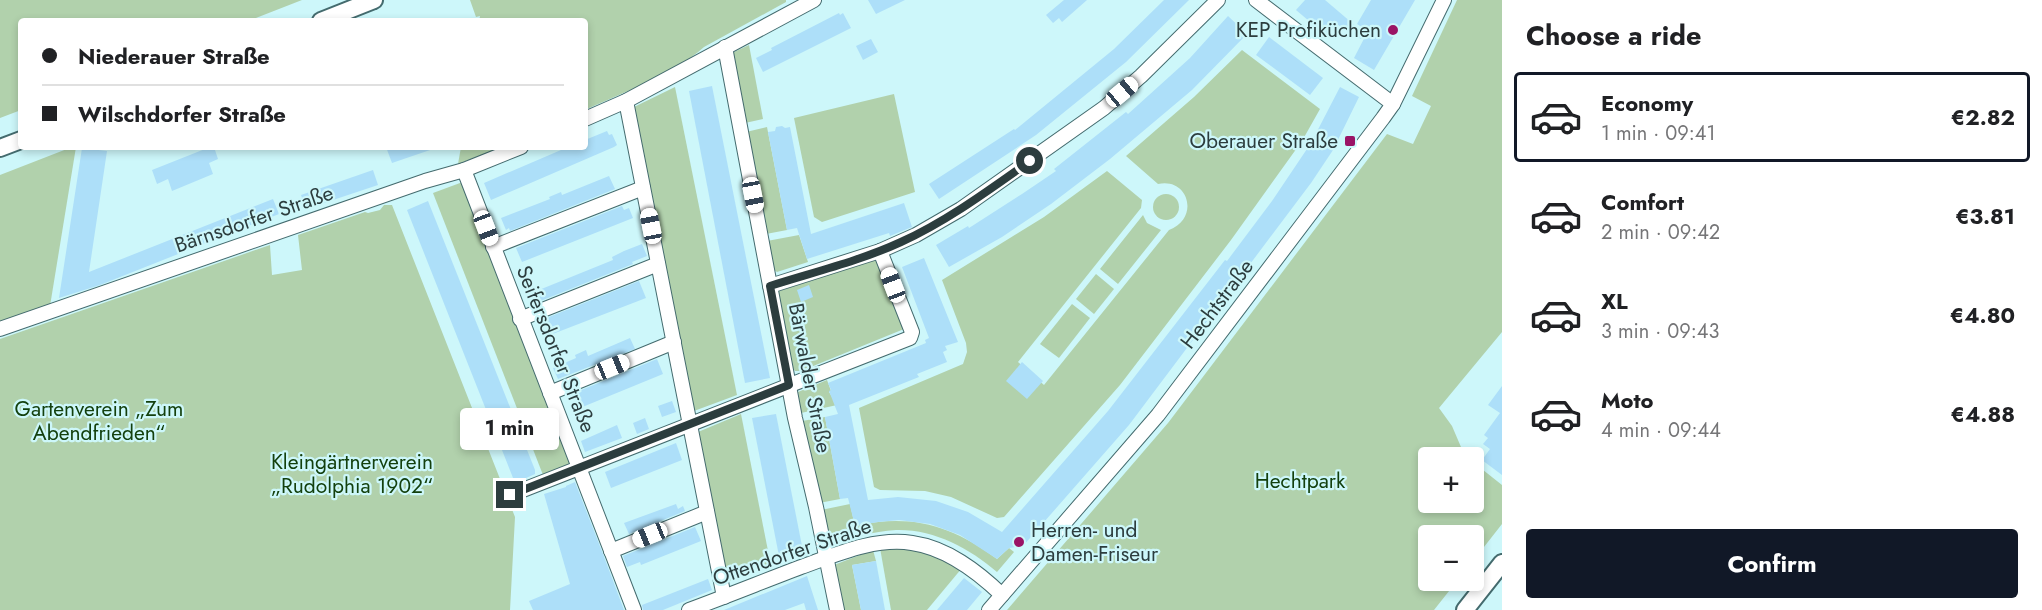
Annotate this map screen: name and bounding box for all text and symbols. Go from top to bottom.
place label: KEP Profiküchen [1236,15,1381,45]
text: Choose a ride [1526,16,1701,55]
marker: KEP Profiküchen [1386,23,1400,37]
text: Niederauer Straße [78,40,270,72]
car [1102,74,1142,110]
text: Economy [1601,87,1693,119]
icon: car [1529,90,1583,144]
text: Wilschdorfer Straße [78,98,286,130]
text: €2.82 [1951,101,2015,133]
text: 1 min · 09:41 [1601,119,1715,148]
place label: Oberauer Straße [1189,126,1338,156]
marker: Oberauer Straße [1343,134,1357,148]
route start [1016,147,1043,174]
car [741,176,765,214]
street label: Bärnsdorfer Straße [171,178,338,260]
text: Comfort [1601,186,1684,218]
icon: car [1529,189,1583,243]
text: €3.81 [1955,200,2015,232]
car [639,207,663,245]
car [471,208,501,248]
text: 2 min · 09:42 [1601,218,1720,247]
street label: Hechtstraße [1173,253,1261,355]
street label: Seifersdorfer Straße [509,261,603,437]
car [878,265,908,305]
text: XL [1601,285,1628,317]
icon: car [1529,288,1583,342]
text: €4.80 [1950,299,2015,331]
street label: Bärwalder Straße [781,301,839,456]
text: 3 min · 09:43 [1601,317,1719,346]
car [592,352,632,382]
text: Moto [1601,384,1654,416]
icon: car [1529,387,1583,441]
park label: Gartenverein „Zum Abendfrieden“ [15,394,183,448]
text: €4.88 [1951,398,2015,430]
callout: 1 min [460,408,560,450]
text: 1 min [485,414,534,443]
text: 4 min · 09:44 [1601,416,1721,445]
park label: Kleingärtnerverein „Rudolphia 1902“ [271,447,433,501]
map controls [1418,447,1484,591]
button: + [1418,447,1484,513]
park label: Hechtpark [1255,466,1346,496]
route end [496,481,523,508]
street label: Ottendorfer Straße [709,511,876,593]
place label: Herren- und Damen-Friseur [1031,515,1159,569]
car [630,520,670,550]
button: − [1418,525,1484,591]
button: Confirm [1526,529,2018,598]
marker: Herren- und Damen-Friseur [1012,535,1026,549]

